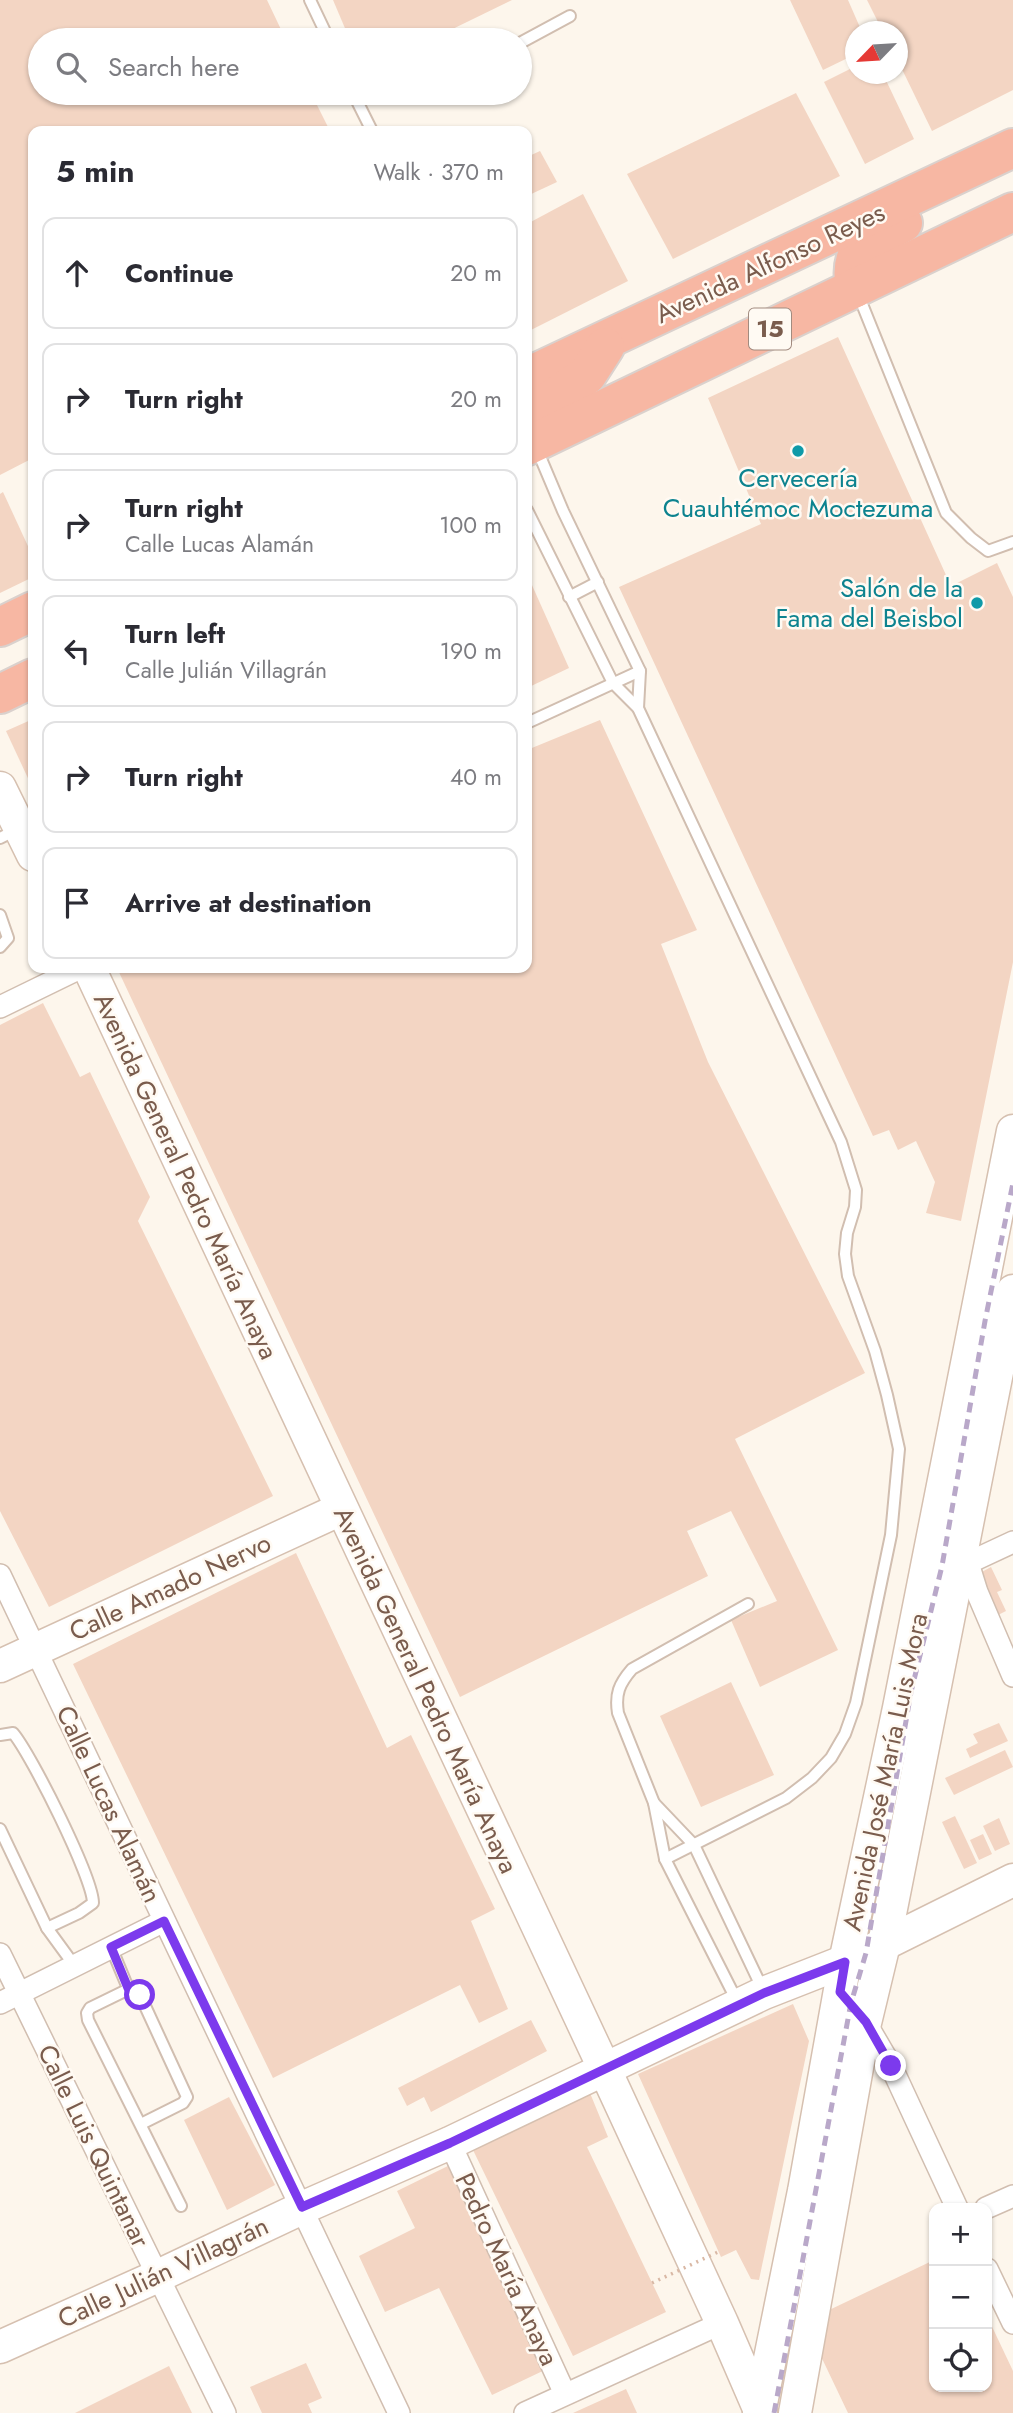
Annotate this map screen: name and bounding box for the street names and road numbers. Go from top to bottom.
street label: Avenida Alfonso Reyes [649,193,891,333]
road number: 15 [749,308,791,350]
street label: Avenida General Pedro María Anaya [84,986,288,1366]
street label: Avenida General Pedro María Anaya [324,1500,528,1880]
street label: Calle Amado Nervo [63,1524,277,1650]
street label: Avenida José María Luis Mora [833,1610,937,1934]
street label: Calle Lucas Alamán [47,1699,171,1909]
street label: Calle Luis Quintanar [28,2038,160,2254]
street label: Pedro María Anaya [446,2166,568,2372]
street label: Calle Julián Villagrán [51,2206,275,2338]

